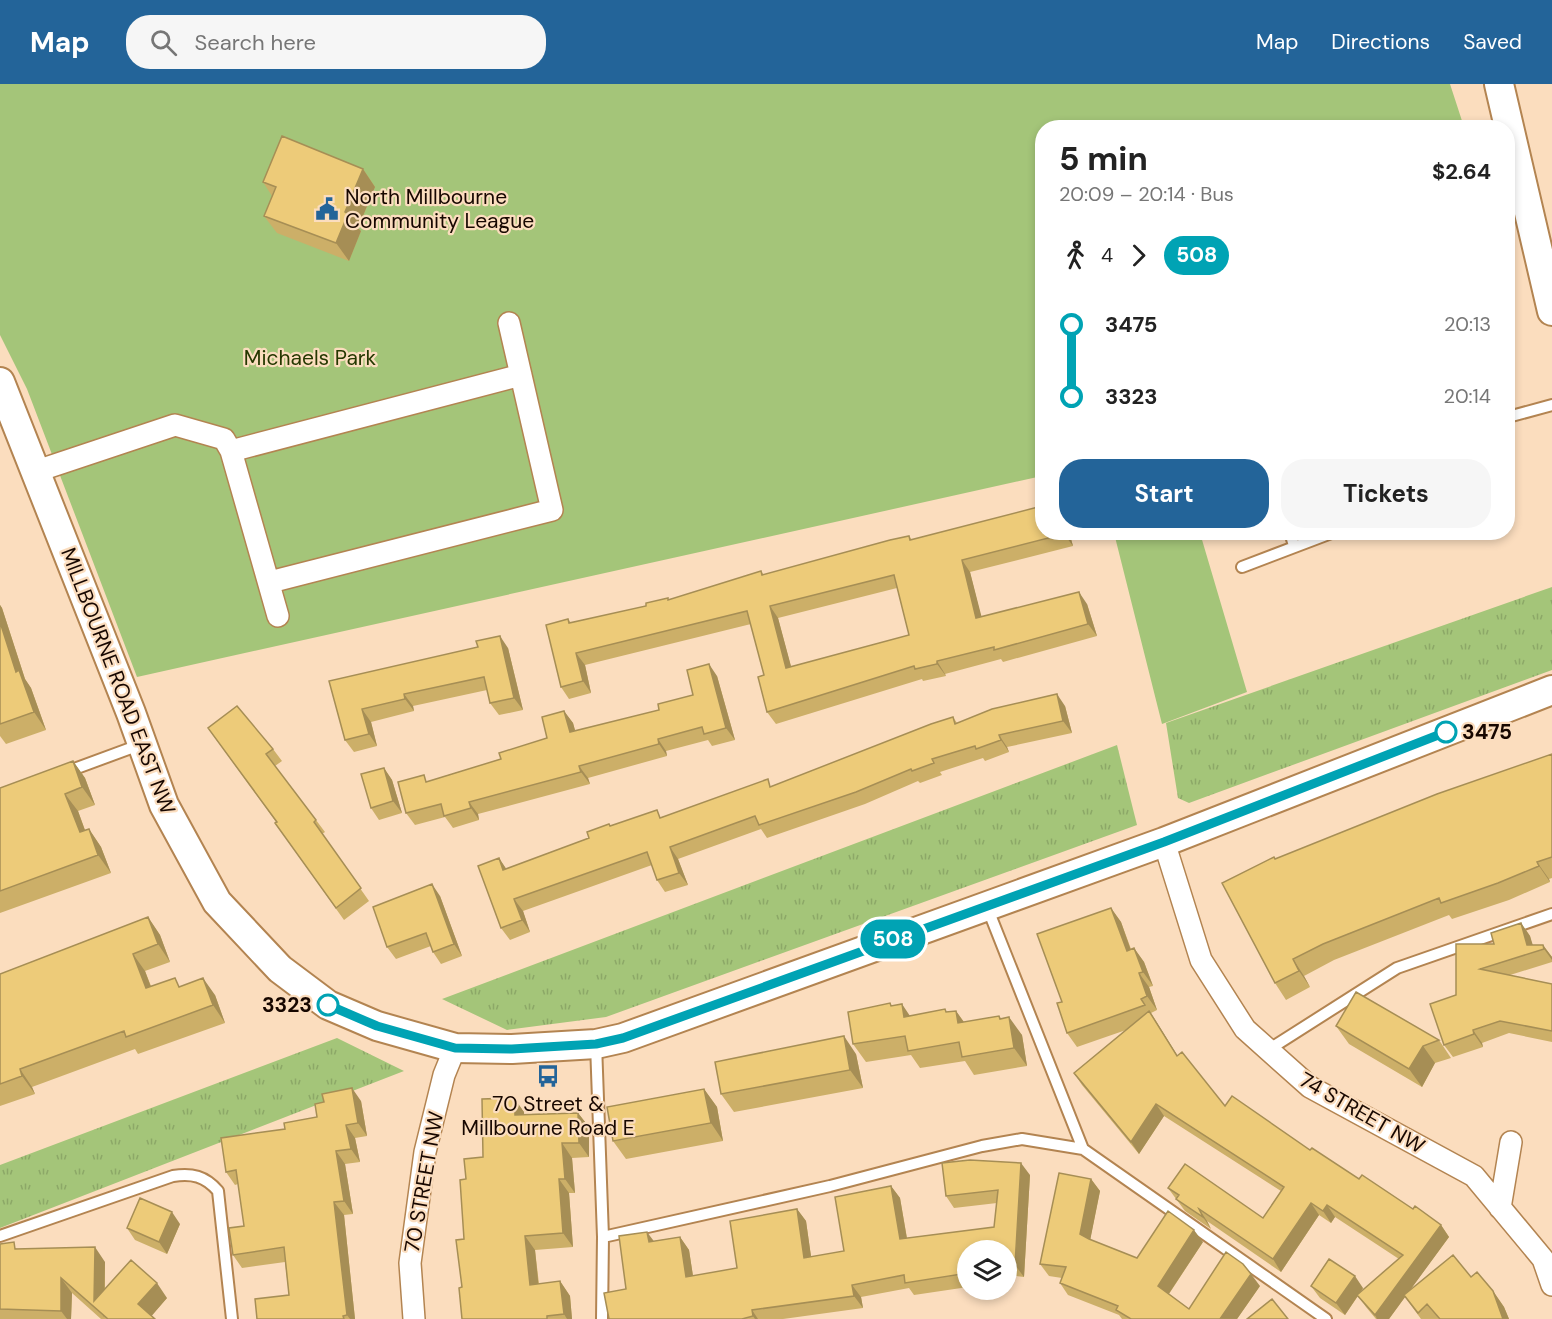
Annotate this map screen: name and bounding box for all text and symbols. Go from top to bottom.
search box [126,15,546,69]
text: Map [30,24,90,61]
icon: search [147,26,180,59]
text: Search here [195,28,316,57]
text: Map [1256,28,1298,56]
text: Directions [1331,28,1430,56]
text: Saved [1463,28,1522,56]
text: 5 min [1059,137,1148,180]
text: $2.64 [1432,157,1491,186]
text: 20:09 – 20:14 · Bus [1059,181,1234,207]
place label: North Millbourne Community League [345,183,534,235]
public building icon: North Millbourne Community League [314,196,340,222]
icon: walk [1059,239,1092,272]
icon: forward [1122,239,1155,272]
text: 508 [1176,241,1217,269]
text: 4 [1101,242,1113,268]
text: 3475 [1105,310,1158,339]
text: 20:13 [1444,311,1491,337]
park label: Michaels Park [244,344,377,372]
text: 3323 [1105,382,1158,411]
text: 20:14 [1444,383,1491,409]
button: Start [1059,459,1269,528]
button: Tickets [1281,459,1491,528]
street label: MILLBOURNE ROAD EAST NW [54,544,182,818]
place label: 3475 [1462,718,1512,746]
marker: 3475 [1435,721,1457,743]
line badge: 508 [858,920,928,958]
text: 508 [872,925,914,953]
place label: 3323 [262,991,312,1019]
marker: 3323 [317,994,339,1016]
bus stop icon: 70 Street & Millbourne Road E [535,1063,561,1089]
street label: 74 STREET NW [1294,1066,1430,1160]
place label: 70 Street & Millbourne Road E [461,1090,635,1142]
street label: 70 STREET NW [398,1109,450,1255]
map controls [957,1240,1017,1300]
button: layers [957,1240,1017,1300]

